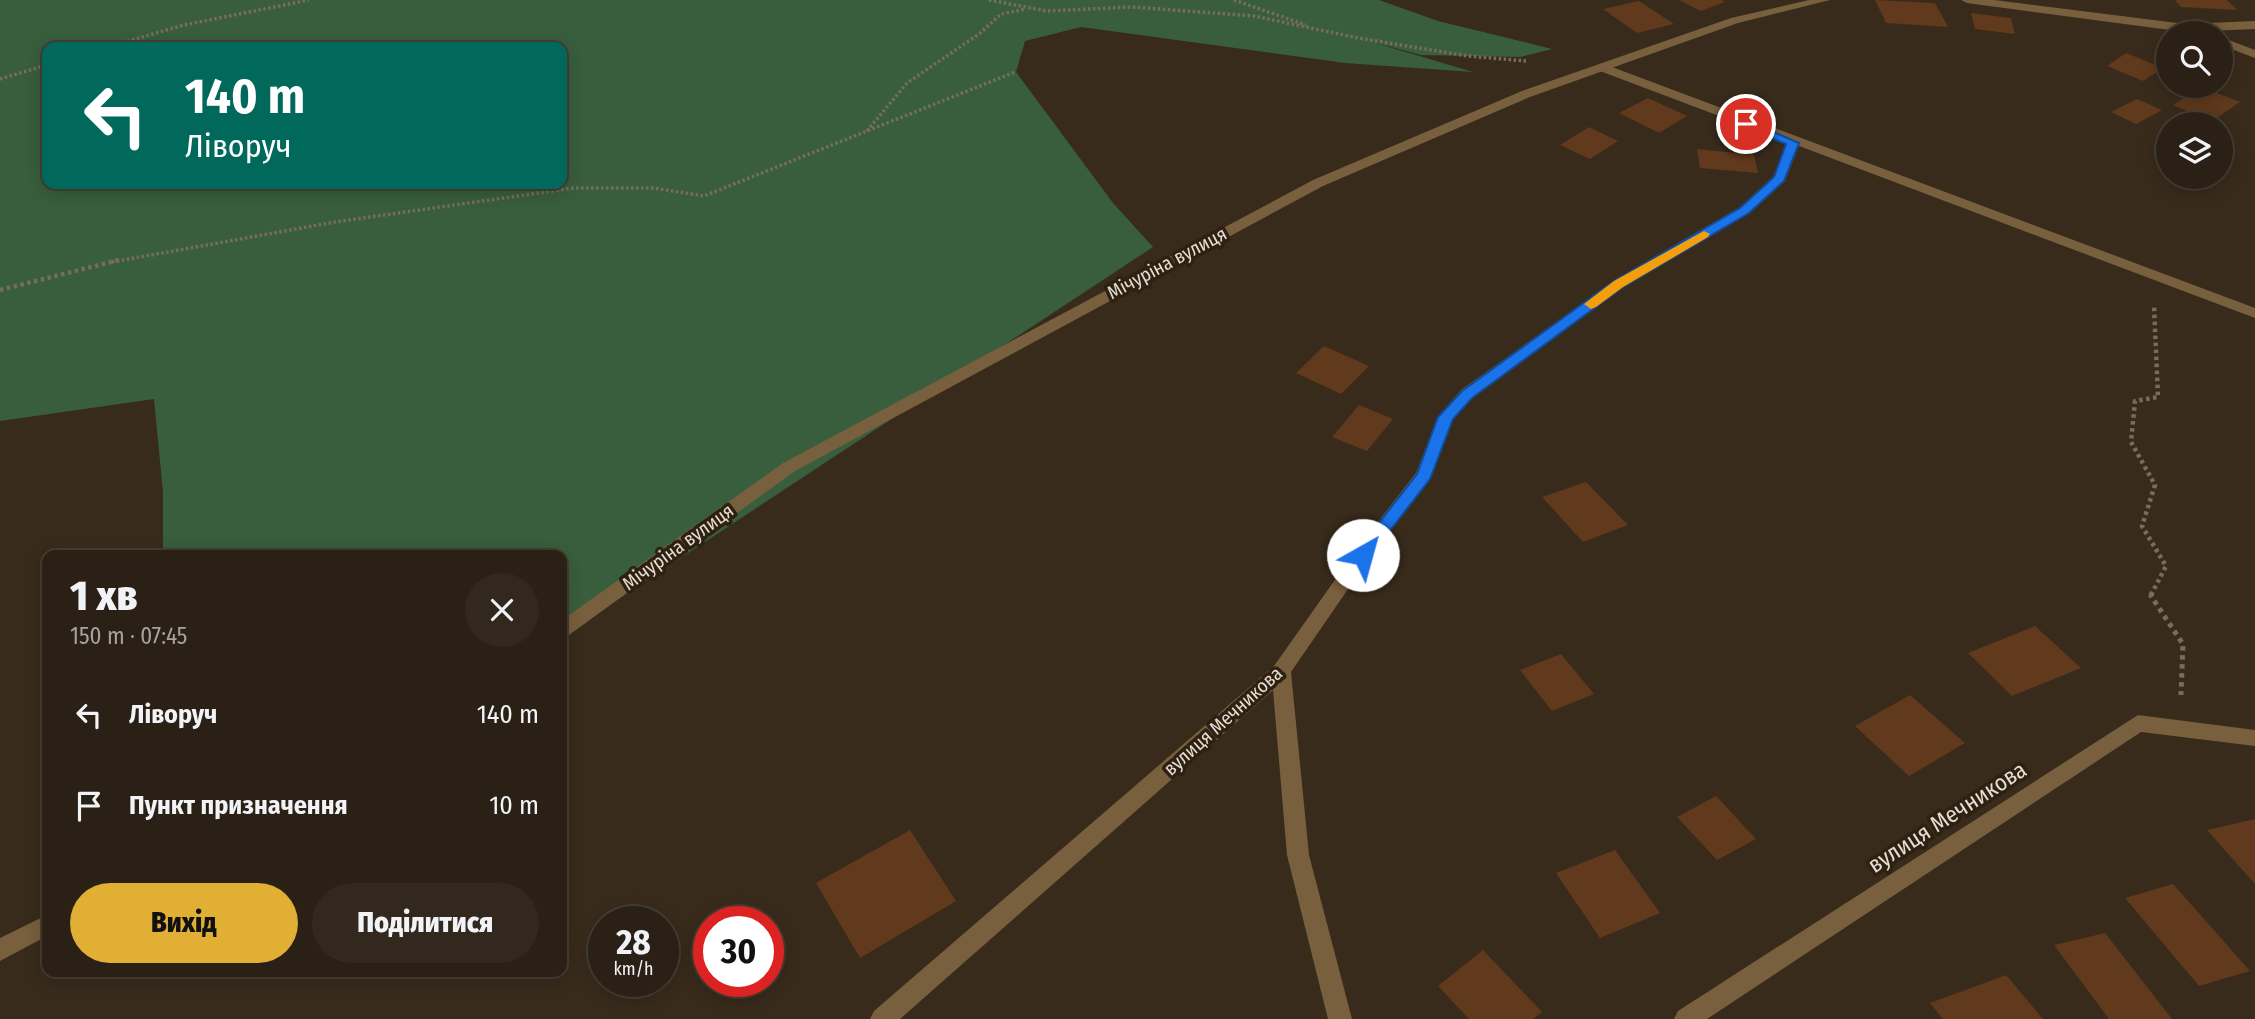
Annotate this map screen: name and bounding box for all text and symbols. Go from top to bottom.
map controls [2156,21,2233,189]
button: search [2156,21,2233,98]
text: 140 m [185,67,305,126]
icon: left [70,70,161,161]
pin [1716,94,1776,154]
icon: arrive [1727,105,1765,143]
button: layers [2156,112,2233,189]
text: Ліворуч [185,127,292,165]
street label: Мічуріна вулиця [1103,222,1231,304]
street label: Мічуріна вулиця [618,499,738,595]
position arrow [1326,518,1400,592]
text: 1 хв [70,571,138,621]
button: close [465,573,539,647]
text: 150 m · 07:45 [70,622,187,650]
street label: вулиця Мечникова [1159,662,1287,780]
icon: left [70,696,108,734]
text: Ліворуч [129,699,217,730]
text: 140 m [477,699,539,730]
street label: вулиця Мечникова [1862,755,2032,879]
icon: arrive [70,787,108,825]
text: Пункт призначення [129,790,348,821]
text: 10 m [489,790,539,821]
button: Вихід [70,883,298,963]
button: Поділитися [312,883,539,963]
speed limit sign: 30 [693,906,784,997]
text: 28 [616,921,651,963]
text: km/h [613,958,654,980]

